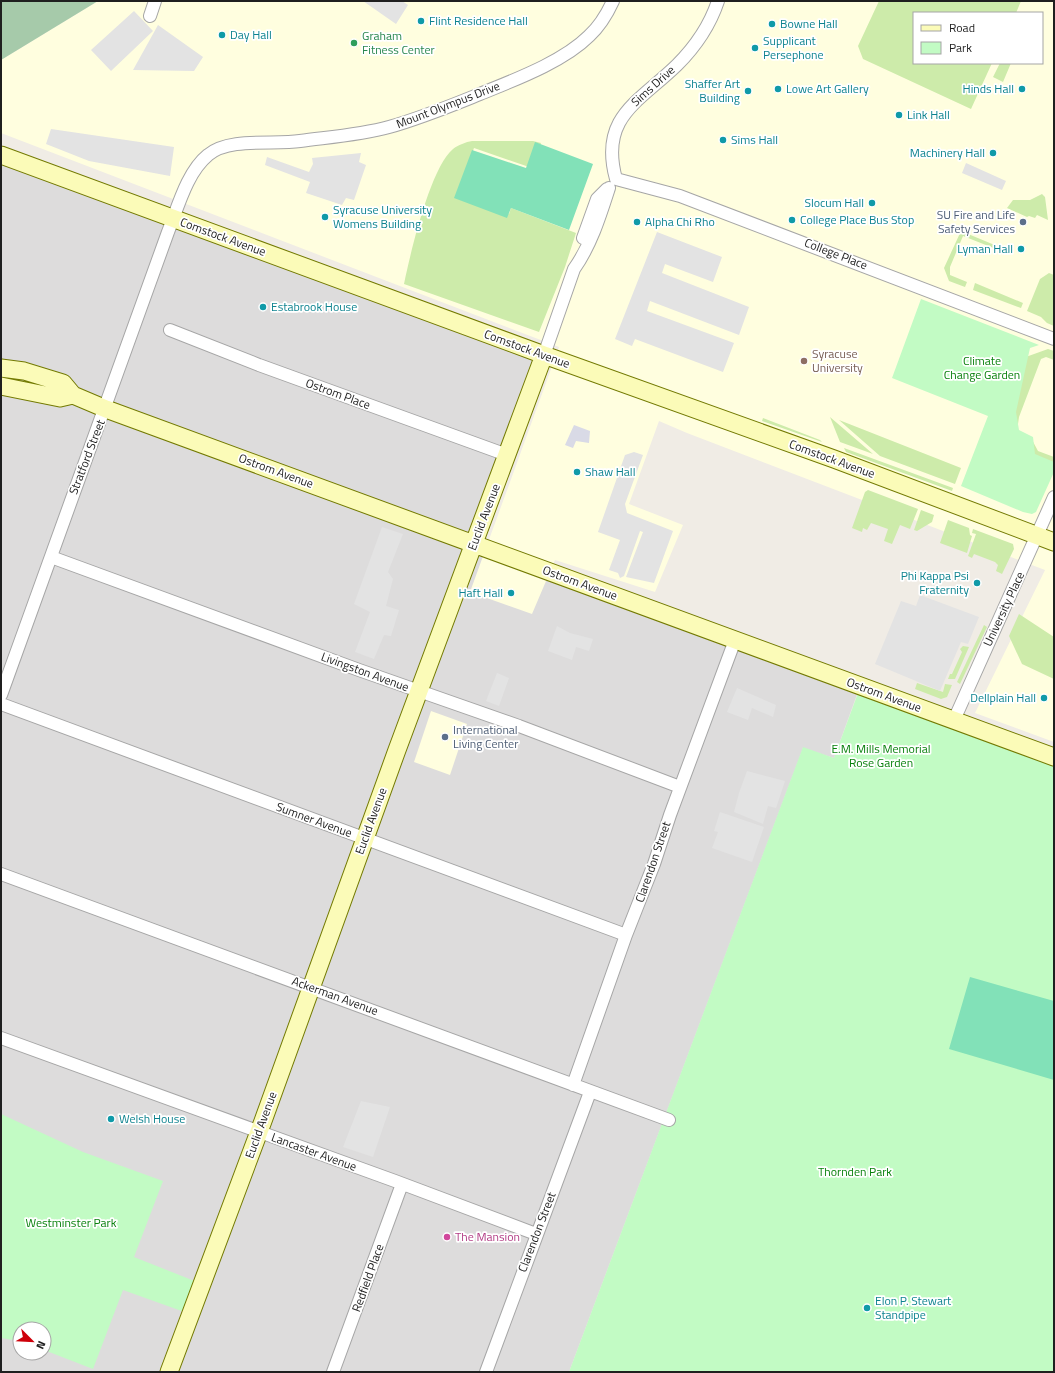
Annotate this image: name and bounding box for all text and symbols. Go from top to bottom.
place label: Flint Residence Hall [429,11,528,30]
legend [913,12,1043,64]
place label: Bowne Hall [780,14,838,33]
marker: Flint Residence Hall [416,16,426,26]
text: Road [949,18,975,37]
marker: Bowne Hall [767,19,777,29]
place label: Day Hall [230,25,272,44]
place label: Graham Fitness Center [362,26,435,59]
marker: Day Hall [217,30,227,40]
place label: Supplicant Persephone [763,31,824,64]
marker: Graham Fitness Center [349,38,359,48]
text: Park [949,38,972,57]
marker: Supplicant Persephone [750,43,760,53]
street label: Sims Drive [626,61,679,111]
place label: Shaffer Art Building [685,74,741,107]
street label: Mount Olympus Drive [393,76,502,133]
place label: Lowe Art Gallery [786,79,869,98]
place label: Hinds Hall [963,79,1014,98]
marker: Lowe Art Gallery [773,84,783,94]
marker: Hinds Hall [1017,84,1027,94]
marker: Shaffer Art Building [743,86,753,96]
place label: Link Hall [907,105,950,124]
marker: Link Hall [894,110,904,120]
place label: Sims Hall [731,130,778,149]
marker: Sims Hall [718,135,728,145]
place label: Machinery Hall [910,143,985,162]
marker: Machinery Hall [988,148,998,158]
place label: Slocum Hall [804,193,864,212]
marker: Slocum Hall [867,198,877,208]
place label: Syracuse University Womens Building [333,200,432,233]
place label: SU Fire and Life Safety Services [937,205,1015,238]
place label: College Place Bus Stop [800,210,914,229]
street label: Comstock Avenue [178,212,269,261]
marker: Syracuse University Womens Building [320,212,330,222]
place label: Alpha Chi Rho [645,212,715,231]
marker: College Place Bus Stop [787,215,797,225]
marker: Alpha Chi Rho [632,217,642,227]
marker: SU Fire and Life Safety Services [1018,217,1028,227]
street label: College Place [802,233,871,274]
place label: Lyman Hall [957,239,1013,258]
marker: Lyman Hall [1016,244,1026,254]
place label: Estabrook House [271,297,357,316]
marker: Estabrook House [258,302,268,312]
street label: Comstock Avenue [482,324,573,373]
place label: Syracuse University [812,344,863,377]
park label: Climate Change Garden [944,351,1020,384]
marker: Syracuse University [799,356,809,366]
street label: Ostrom Place [303,373,373,414]
street label: Stratford Street [63,416,110,497]
street label: Comstock Avenue [787,434,878,483]
street label: Ostrom Avenue [236,448,316,493]
place label: Shaw Hall [585,462,635,481]
marker: Shaw Hall [572,467,582,477]
street label: Euclid Avenue [462,481,505,553]
street label: Ostrom Avenue [540,560,620,605]
place label: Phi Kappa Psi Fraternity [901,566,969,599]
street label: University Place [978,568,1029,649]
marker: Phi Kappa Psi Fraternity [972,578,982,588]
place label: Haft Hall [458,583,503,602]
marker: Haft Hall [506,588,516,598]
street label: Livingston Avenue [319,647,412,696]
street label: Ostrom Avenue [844,672,924,717]
place label: Dellplain Hall [970,688,1036,707]
marker: Dellplain Hall [1039,693,1049,703]
place label: International Living Center [453,720,518,753]
marker: International Living Center [440,732,450,742]
park label: E.M. Mills Memorial Rose Garden [831,739,931,772]
street label: Euclid Avenue [350,785,391,857]
street label: Sumner Avenue [273,797,355,842]
street label: Clarendon Street [630,818,676,905]
street label: Ackerman Avenue [289,971,381,1020]
street label: Euclid Avenue [240,1089,281,1161]
place label: Welsh House [119,1109,185,1128]
marker: Welsh House [106,1114,116,1124]
street label: Lancaster Avenue [269,1127,360,1176]
park label: Thornden Park [818,1162,892,1181]
street label: Clarendon Street [513,1188,561,1275]
park label: Westminster Park [26,1213,117,1232]
place label: The Mansion [455,1227,520,1246]
marker: The Mansion [442,1232,452,1242]
street label: Redfield Place [346,1241,389,1315]
place label: Elon P. Stewart Standpipe [875,1291,952,1324]
marker: Elon P. Stewart Standpipe [862,1303,872,1313]
north arrow [12,1321,52,1361]
text: N [32,1338,50,1352]

